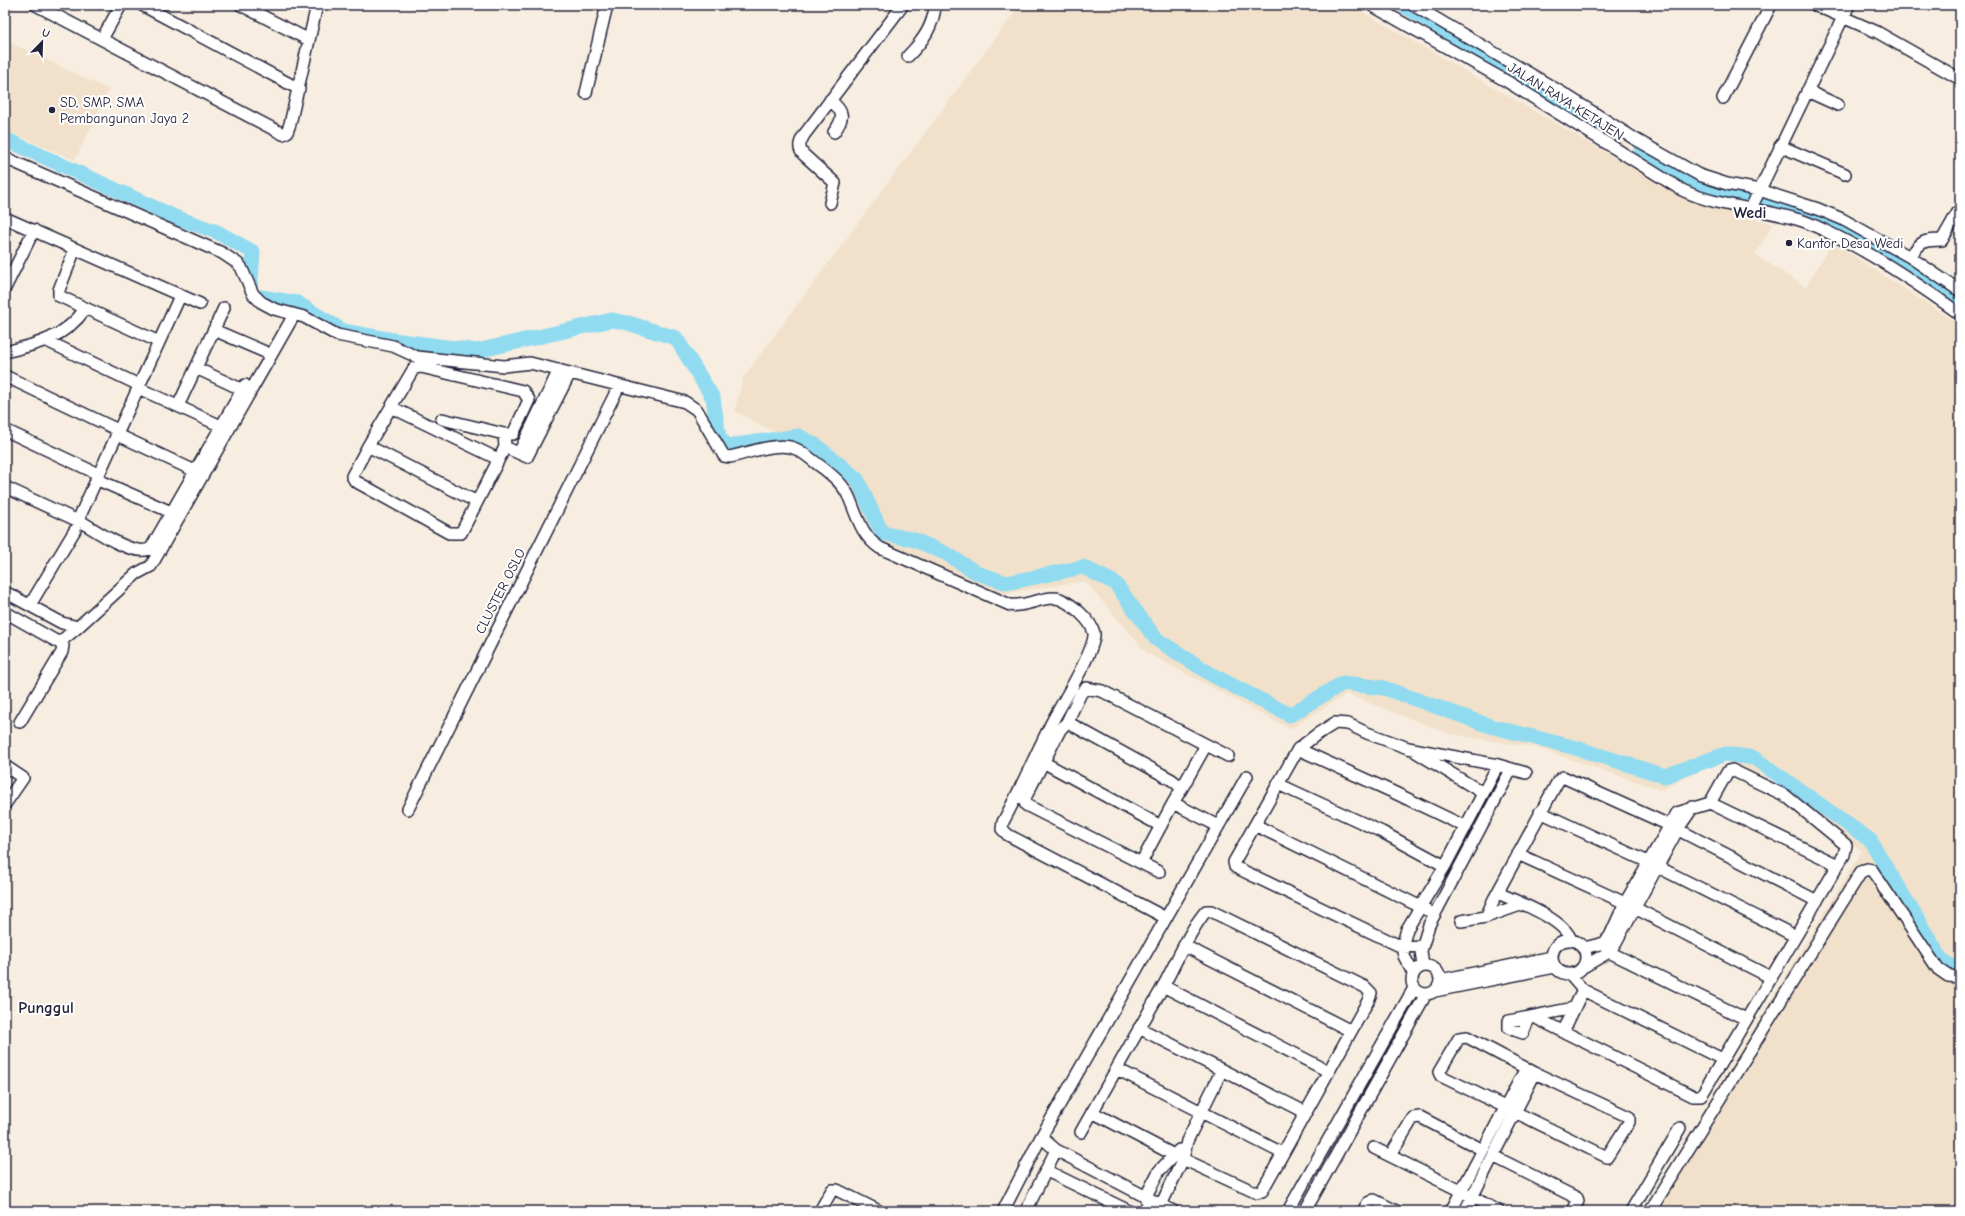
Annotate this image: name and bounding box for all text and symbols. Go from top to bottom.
north arrow [22,22,62,62]
text: U [40,26,52,41]
street label: JALAN RAYA KETAJEN [1505,59,1627,144]
place label: SD, SMP, SMA Pembangunan Jaya 2 [60,94,189,127]
marker: SD, SMP, SMA Pembangunan Jaya 2 [47,105,57,115]
district label: Wedi [1734,204,1766,222]
place label: Kantor Desa Wedi [1797,235,1903,252]
marker: Kantor Desa Wedi [1784,238,1794,248]
street label: CLUSTER OSLO [472,546,529,637]
district label: Punggul [18,999,74,1017]

